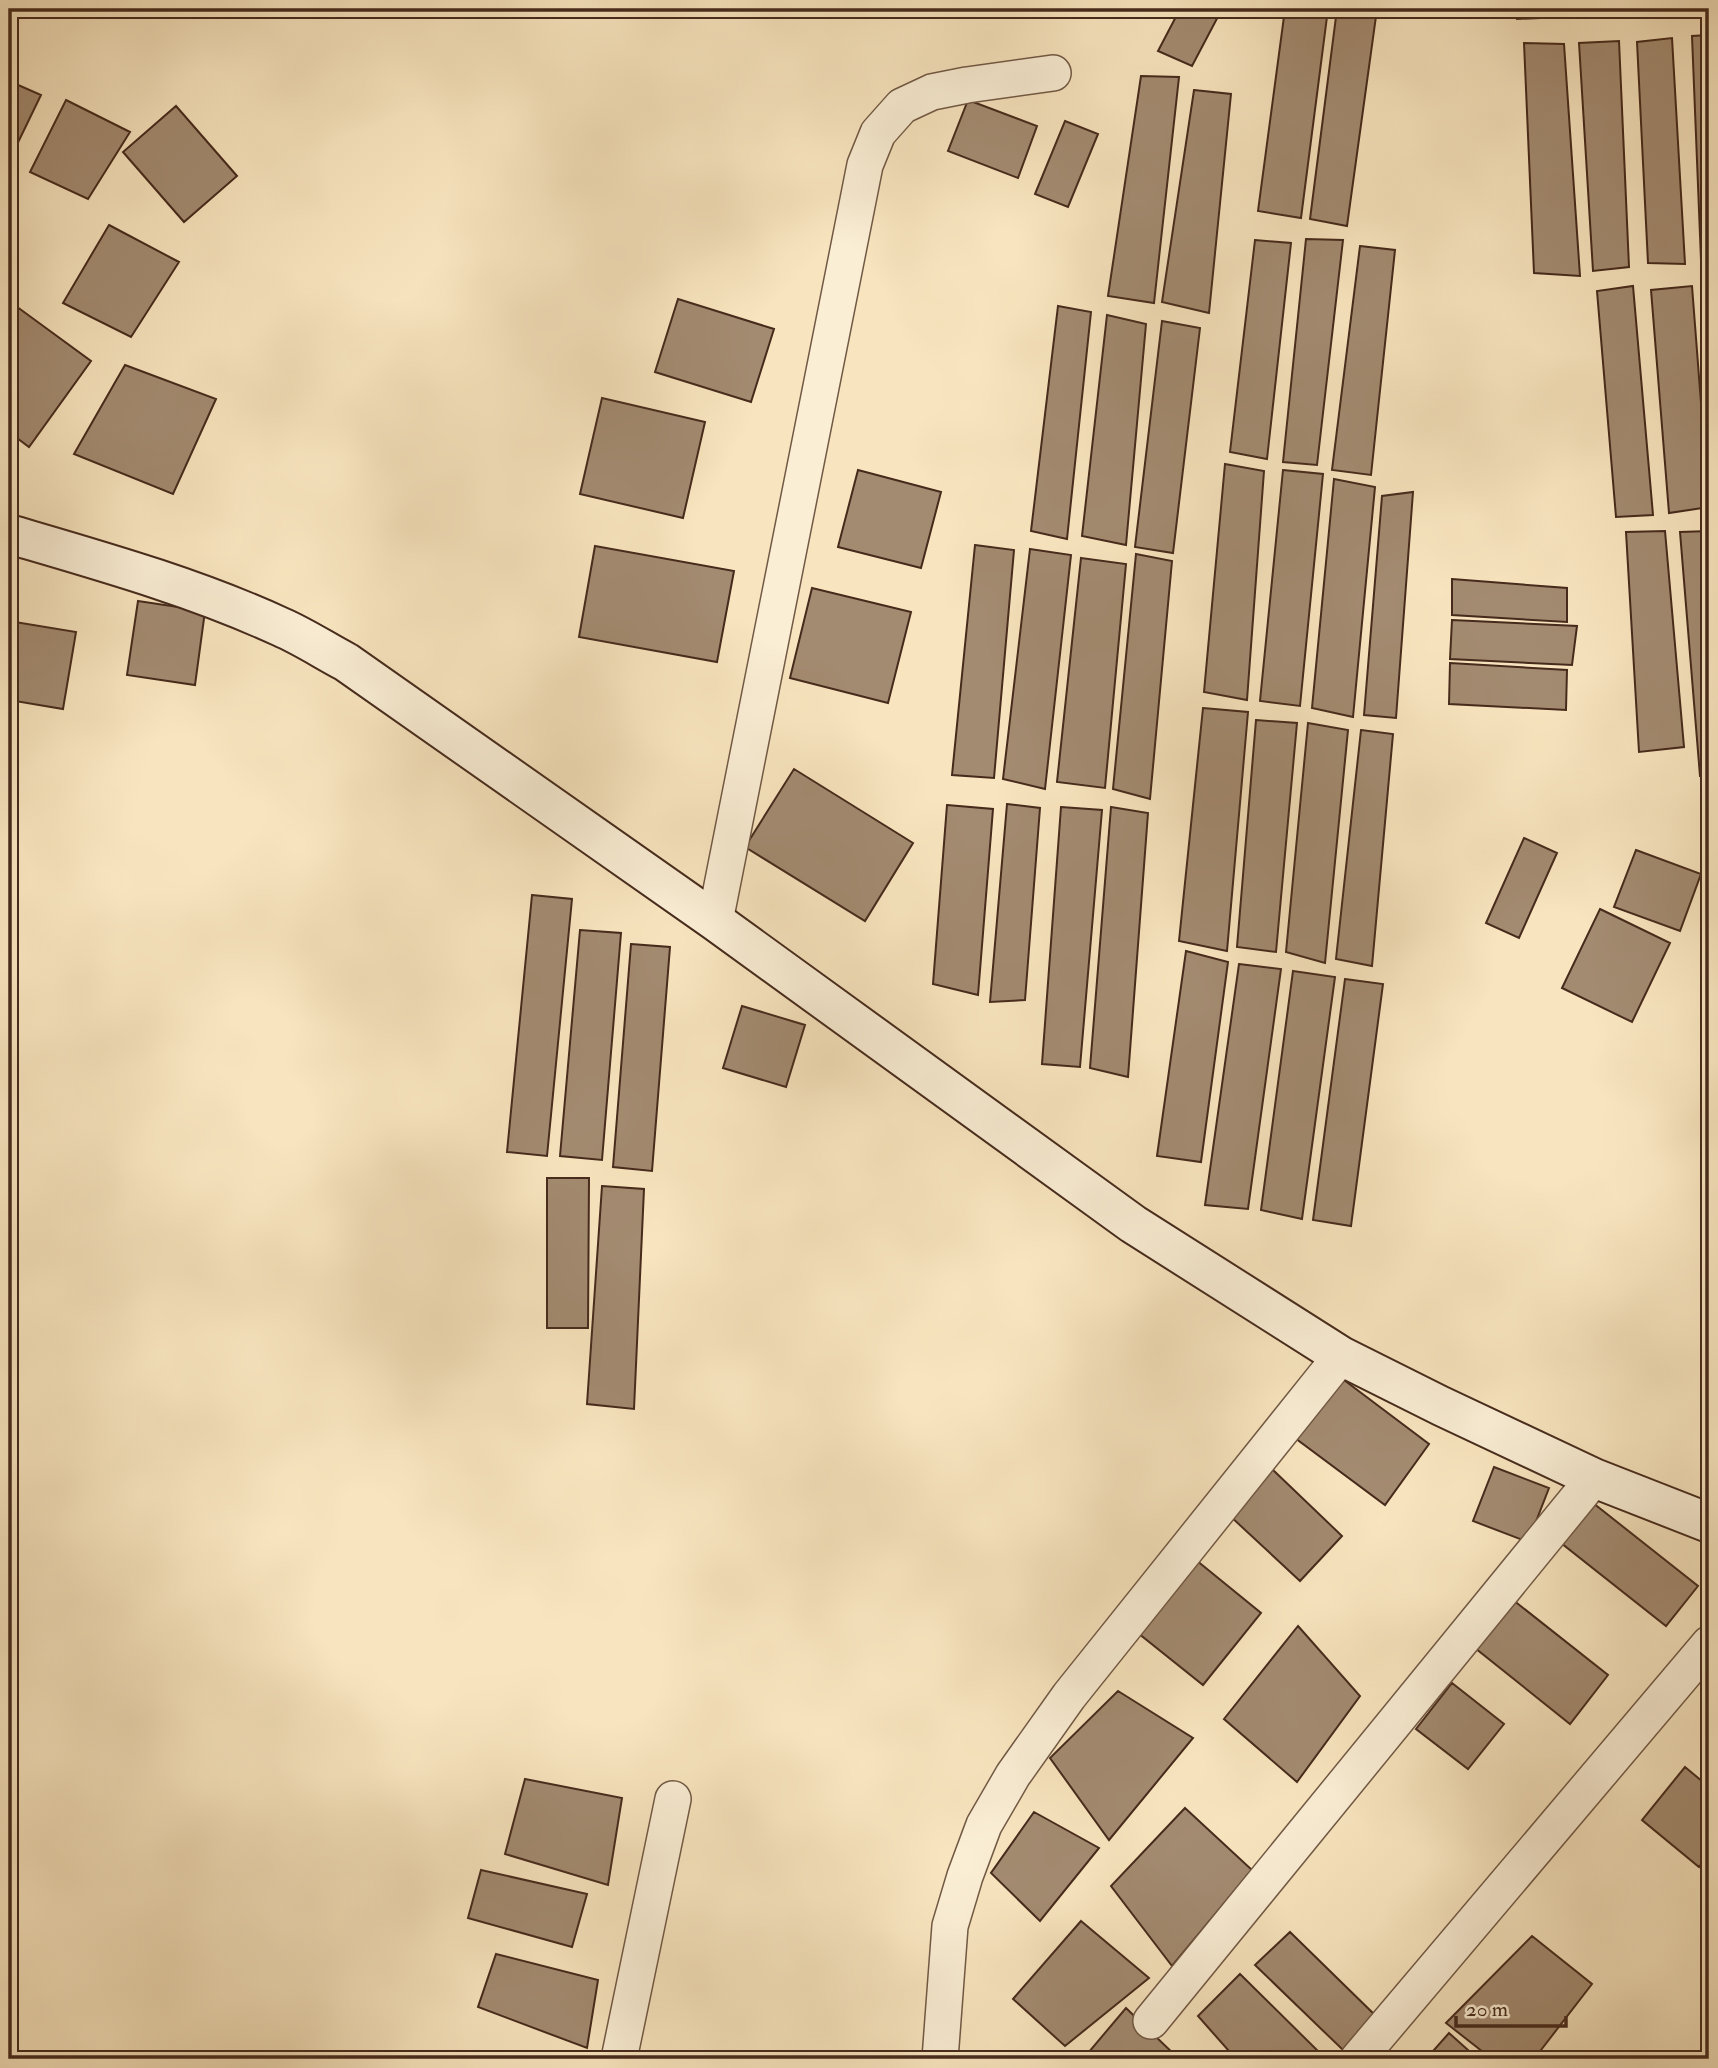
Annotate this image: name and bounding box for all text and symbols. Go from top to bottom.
scale bar [1456,1984,1566,2028]
text: 20 m [1466,1996,1508,2023]

